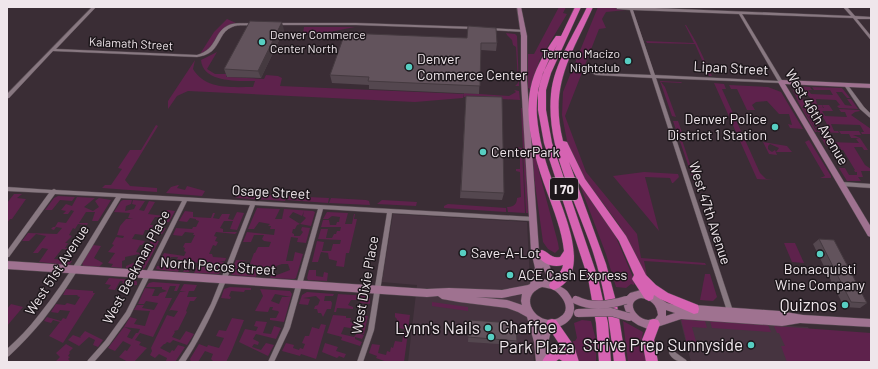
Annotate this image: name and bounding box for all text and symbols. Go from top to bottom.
place label: Denver Commerce Center North [270,27,366,55]
street label: Kalamath Street [89,34,174,52]
marker: Denver Commerce Center North [257,37,267,47]
place label: Terreno Macizo Nightclub [541,46,620,74]
place label: Denver Commerce Center [417,50,527,83]
marker: Terreno Macizo Nightclub [623,56,633,66]
street label: Lipan Street [693,57,769,78]
marker: Denver Commerce Center [404,62,414,72]
street label: West 46th Avenue [782,66,853,168]
place label: Denver Police District 1 Station [667,110,767,143]
marker: Denver Police District 1 Station [770,122,780,132]
place label: CenterPark [491,143,559,160]
marker: CenterPark [478,147,488,157]
street label: West 47th Avenue [686,159,735,267]
road number: I 70 [550,178,578,200]
street label: Osage Street [231,181,311,202]
street label: West Beekman Place [98,207,173,327]
street label: West 51st Avenue [21,221,92,318]
street label: West Dixie Place [347,234,382,335]
place label: Save-A-Lot [471,244,540,261]
marker: Save-A-Lot [458,248,468,258]
marker: Bonacquisti Wine Company [815,249,825,259]
street label: North Pecos Street [160,253,276,278]
place label: Bonacquisti Wine Company [775,260,866,293]
place label: ACE Cash Express [518,266,627,283]
marker: ACE Cash Express [505,270,515,280]
place label: Quiznos [780,294,837,314]
marker: Quiznos [840,300,850,310]
place label: Chaffee Park Plaza [499,316,575,356]
place label: Lynn's Nails [395,317,480,337]
marker: Lynn's Nails [483,323,493,333]
marker: Chaffee Park Plaza [486,332,496,342]
place label: Strive Prep Sunnyside [583,334,743,354]
marker: Strive Prep Sunnyside [746,340,756,350]

